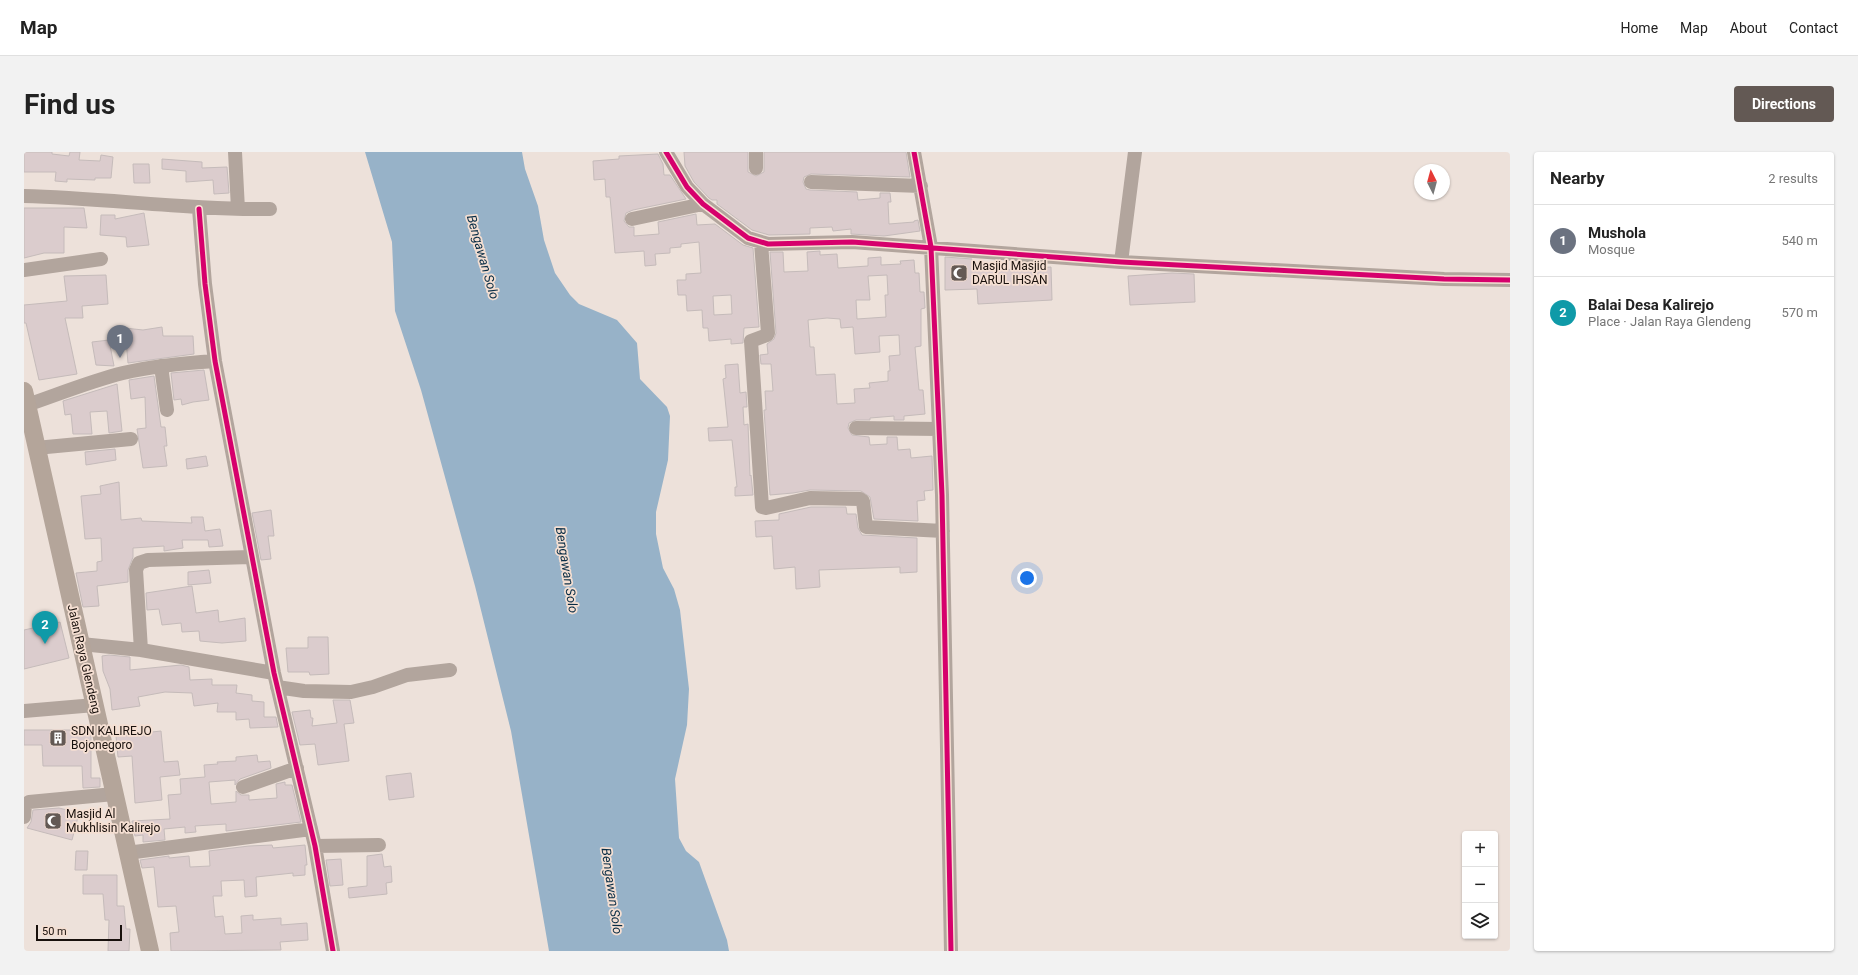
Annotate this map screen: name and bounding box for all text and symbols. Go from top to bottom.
text: Map [20,16,58,39]
text: Home [1620,20,1658,36]
text: Map [1680,20,1708,36]
text: About [1730,20,1767,36]
text: Contact [1789,20,1838,36]
button: Directions [1734,86,1834,122]
text: Find us [24,88,115,121]
north arrow [1414,164,1450,200]
text: Nearby [1550,168,1605,188]
text: 2 results [1768,171,1818,186]
water label: Bengawan Solo [464,213,502,301]
text: Mushola [1588,224,1646,242]
text: 1 [1559,233,1567,248]
text: 540 m [1781,233,1818,248]
text: Mosque [1588,242,1635,257]
place label: Masjid Masjid DARUL IHSAN [972,259,1048,287]
mosque icon: Masjid Masjid DARUL IHSAN [949,263,969,283]
text: Balai Desa Kalirejo [1588,296,1714,314]
text: 2 [1559,305,1567,320]
text: 570 m [1781,305,1818,320]
text: Place · Jalan Raya Glendeng [1588,314,1751,329]
pin: 1 [107,325,133,358]
water label: Bengawan Solo [553,526,581,614]
your location [1017,568,1037,588]
street label: Jalan Raya Glendeng [65,603,103,715]
pin: 2 [32,611,58,644]
place label: SDN KALIREJO Bojonegoro [71,724,152,752]
building icon: SDN KALIREJO Bojonegoro [48,728,68,748]
place label: Masjid Al Mukhlisin Kalirejo [66,807,160,835]
mosque icon: Masjid Al Mukhlisin Kalirejo [43,811,63,831]
map controls [1462,831,1498,939]
button: + [1462,831,1498,867]
water label: Bengawan Solo [599,847,625,935]
button: − [1462,867,1498,903]
button: layers [1462,903,1498,939]
scale bar [36,923,122,942]
text: 50 m [42,925,67,938]

